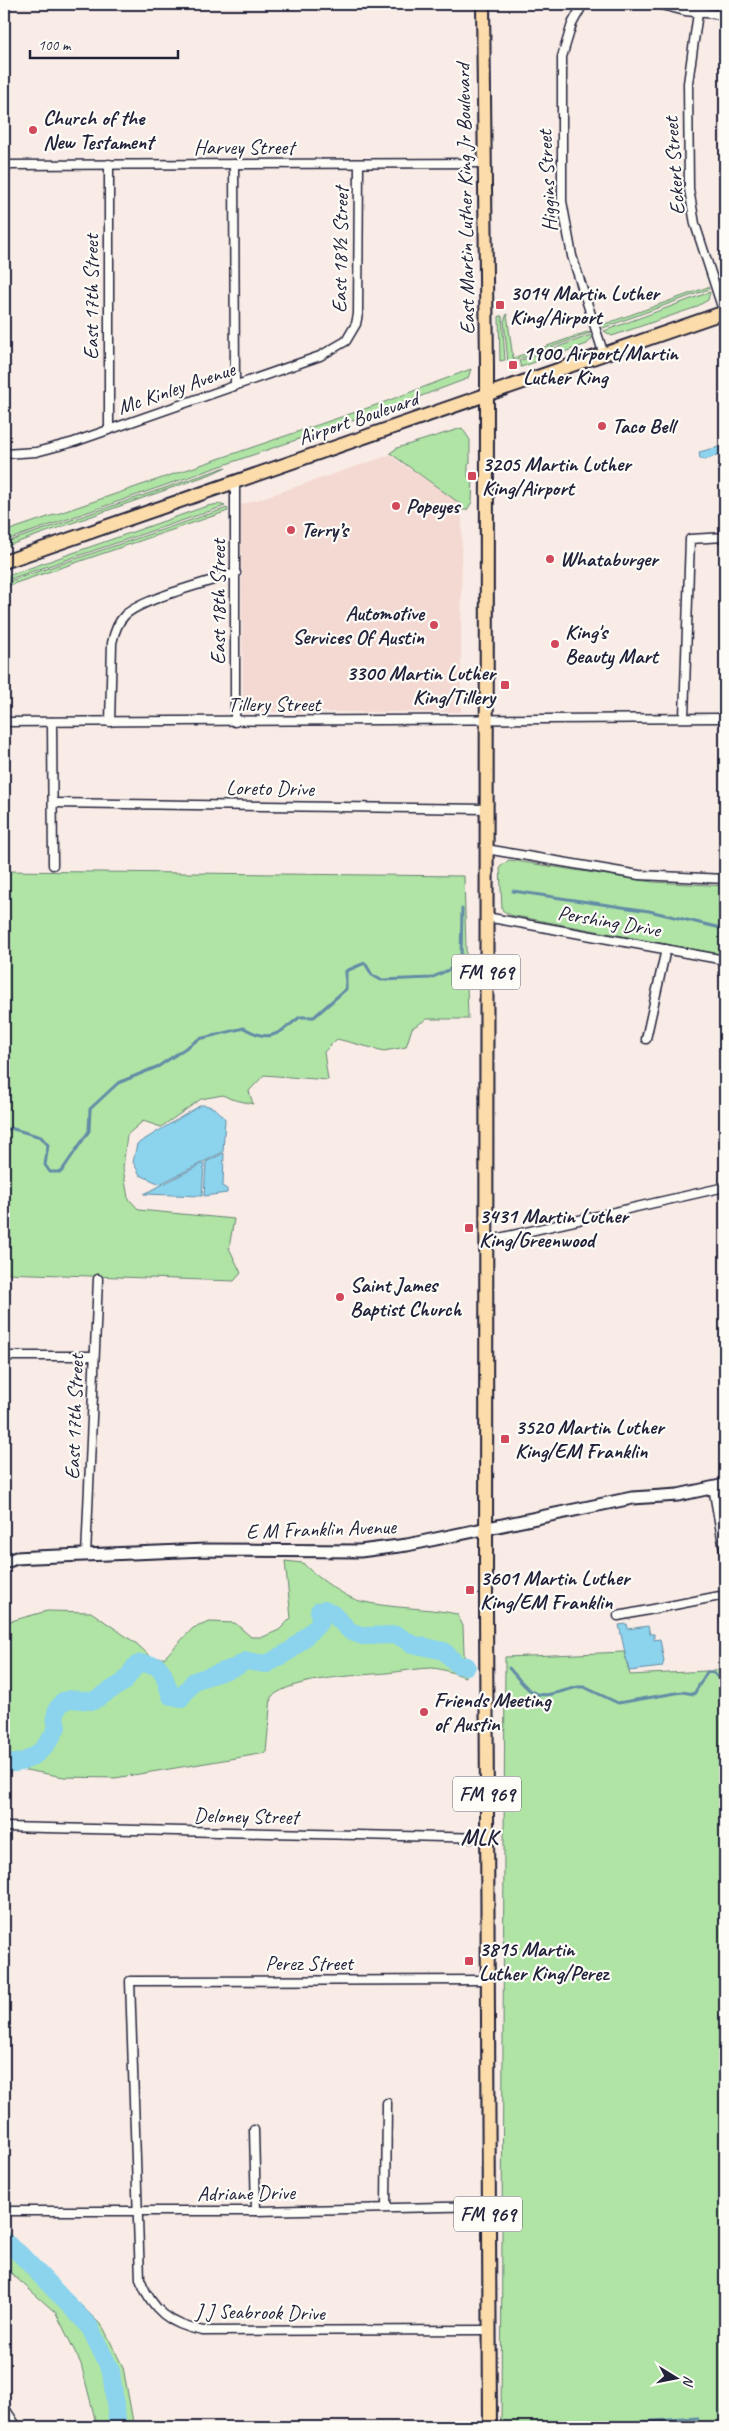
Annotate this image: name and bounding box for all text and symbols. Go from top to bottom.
scale bar [30,28,178,60]
text: 100 m [38,36,72,55]
street label: East Martin Luther King Jr Boulevard [450,60,480,335]
place label: Church of the New Testament [43,105,156,155]
street label: Eckert Street [657,114,690,216]
marker: Church of the New Testament [27,124,39,136]
street label: Higgins Street [531,127,563,233]
street label: Harvey Street [194,134,297,160]
street label: East 18½ Street [326,184,354,313]
street label: East 17th Street [78,232,104,360]
place label: 3014 Martin Luther King/Airport [510,280,661,330]
marker: 3014 Martin Luther King/Airport [494,299,506,311]
place label: 1900 Airport/Martin Luther King [523,340,679,390]
street label: Mc Kinley Avenue [114,355,239,420]
marker: 1900 Airport/Martin Luther King [507,359,519,371]
street label: Airport Boulevard [295,384,425,451]
place label: Taco Bell [612,413,679,439]
marker: Taco Bell [596,420,608,432]
place label: 3205 Martin Luther King/Airport [482,451,633,501]
marker: 3205 Martin Luther King/Airport [466,470,478,482]
place label: Popeyes [406,493,462,520]
marker: Popeyes [390,500,402,512]
place label: Terry’s [301,517,350,543]
marker: Terry’s [285,524,297,536]
street label: East 18th Street [205,537,231,665]
place label: Whataburger [560,546,660,572]
marker: Whataburger [544,553,556,565]
place label: Automotive Services Of Austin [292,600,426,650]
marker: Automotive Services Of Austin [428,619,440,631]
place label: King's Beauty Mart [565,619,660,670]
marker: King's Beauty Mart [549,638,561,650]
place label: 3300 Martin Luther King/Tillery [346,660,497,710]
marker: 3300 Martin Luther King/Tillery [499,679,511,691]
street label: Tillery Street [228,691,322,717]
street label: Loreto Drive [226,774,315,802]
street label: Pershing Drive [556,899,664,943]
road number: FM 969 [452,954,520,990]
place label: 3431 Martin Luther King/Greenwood [479,1203,630,1253]
marker: 3431 Martin Luther King/Greenwood [463,1222,475,1234]
place label: Saint James Baptist Church [350,1272,462,1322]
marker: Saint James Baptist Church [334,1291,346,1303]
street label: East 17th Street [59,1352,89,1480]
place label: 3520 Martin Luther King/EM Franklin [515,1414,666,1464]
marker: 3520 Martin Luther King/EM Franklin [499,1433,511,1445]
street label: E M Franklin Avenue [246,1513,398,1545]
place label: 3601 Martin Luther King/EM Franklin [480,1565,632,1615]
marker: 3601 Martin Luther King/EM Franklin [464,1584,476,1596]
place label: Friends Meeting of Austin [434,1687,552,1737]
marker: Friends Meeting of Austin [418,1706,430,1718]
road number: FM 969 [453,1776,521,1812]
street label: Deloney Street [193,1802,302,1830]
district label: MLK [461,1824,501,1852]
place label: 3815 Martin Luther King/Perez [479,1936,610,1986]
street label: Perez Street [265,1950,355,1976]
marker: 3815 Martin Luther King/Perez [463,1955,475,1967]
street label: Adriane Drive [197,2179,296,2207]
road number: FM 969 [454,2196,522,2232]
street label: J J Seabrook Drive [194,2298,326,2326]
north arrow [652,2354,702,2404]
text: N [679,2374,697,2388]

